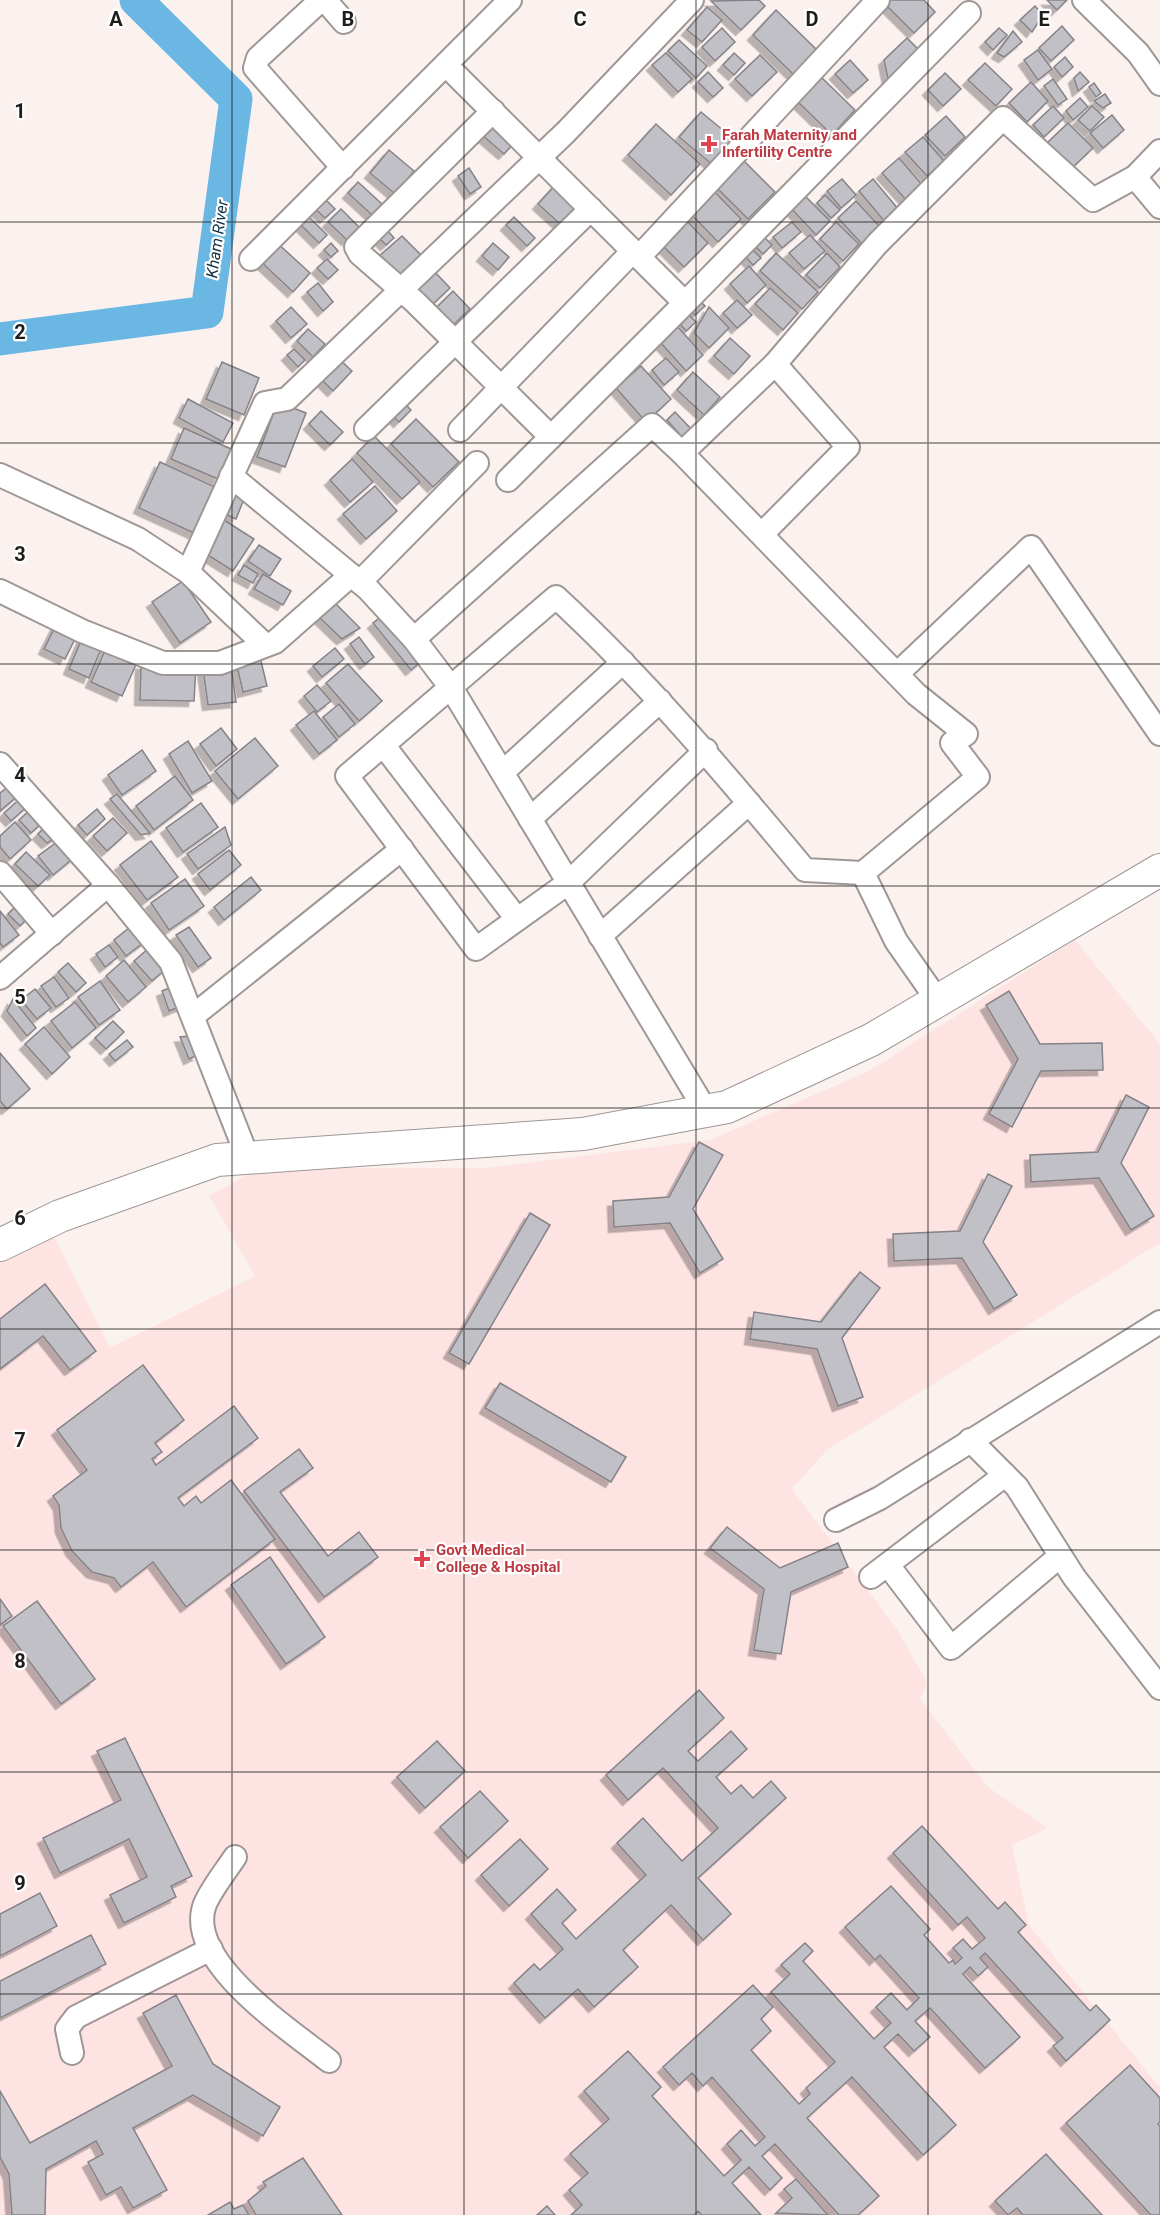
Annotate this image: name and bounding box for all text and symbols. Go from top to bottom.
text: A [109,7,123,31]
text: B [342,7,354,31]
text: C [573,7,587,31]
text: D [806,7,819,31]
text: E [1038,7,1050,31]
text: 1 [14,99,26,123]
place label: Farah Maternity and Infertility Centre [722,126,857,161]
marker: Farah Maternity and Infertility Centre [700,135,718,153]
water label: Kham River [202,198,232,279]
text: 2 [14,320,26,344]
text: 3 [14,542,26,566]
text: 4 [14,763,26,787]
text: 5 [14,985,26,1009]
text: 6 [14,1206,26,1230]
text: 7 [14,1428,26,1452]
place label: Govt Medical College & Hospital [436,1541,561,1576]
marker: Govt Medical College & Hospital [413,1550,431,1568]
text: 8 [14,1649,26,1673]
text: 9 [14,1871,26,1895]

